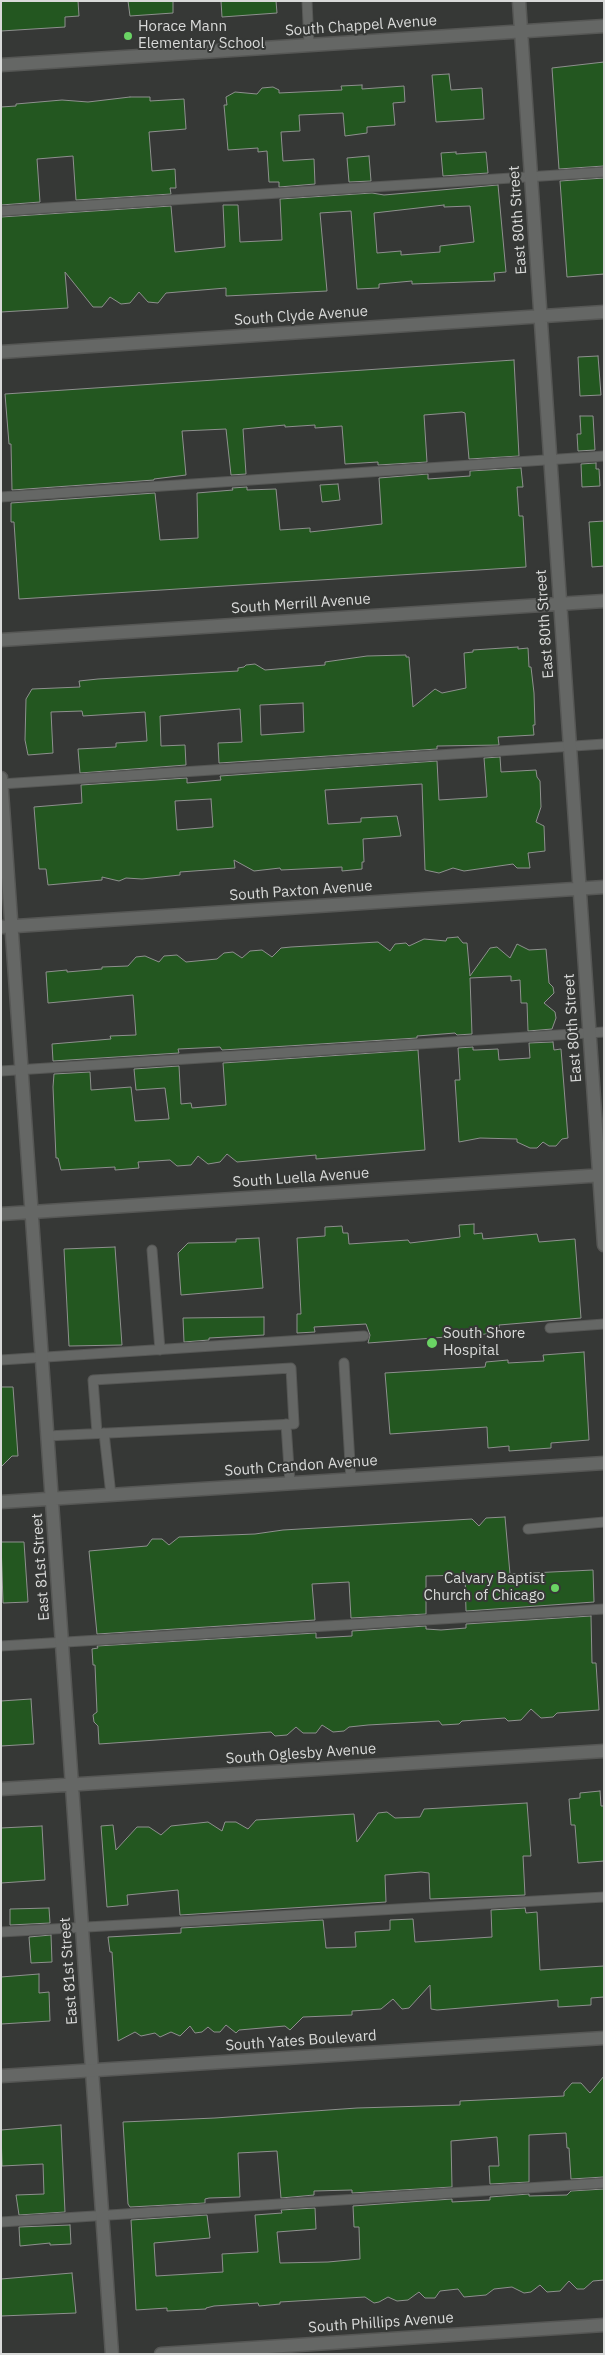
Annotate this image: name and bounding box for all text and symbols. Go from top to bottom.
street label: South Chappel Avenue [284,12,438,40]
place label: Horace Mann Elementary School [138,18,265,53]
marker: Horace Mann Elementary School [122,30,134,42]
street label: East 80th Street [505,165,531,275]
street label: South Clyde Avenue [233,302,369,330]
street label: East 80th Street [532,569,558,679]
street label: South Merrill Avenue [231,590,371,618]
street label: South Paxton Avenue [229,877,373,905]
street label: East 80th Street [560,973,586,1083]
street label: South Luella Avenue [232,1164,370,1192]
place label: South Shore Hospital [443,1325,525,1360]
marker: South Shore Hospital [425,1336,439,1350]
street label: South Crandon Avenue [224,1452,378,1480]
street label: East 81st Street [28,1513,54,1621]
place label: Calvary Baptist Church of Chicago [424,1570,545,1605]
marker: Calvary Baptist Church of Chicago [549,1582,561,1594]
street label: South Oglesby Avenue [225,1740,377,1768]
street label: East 81st Street [56,1917,82,2025]
street label: South Yates Boulevard [225,2027,377,2055]
street label: South Phillips Avenue [308,2309,454,2337]

